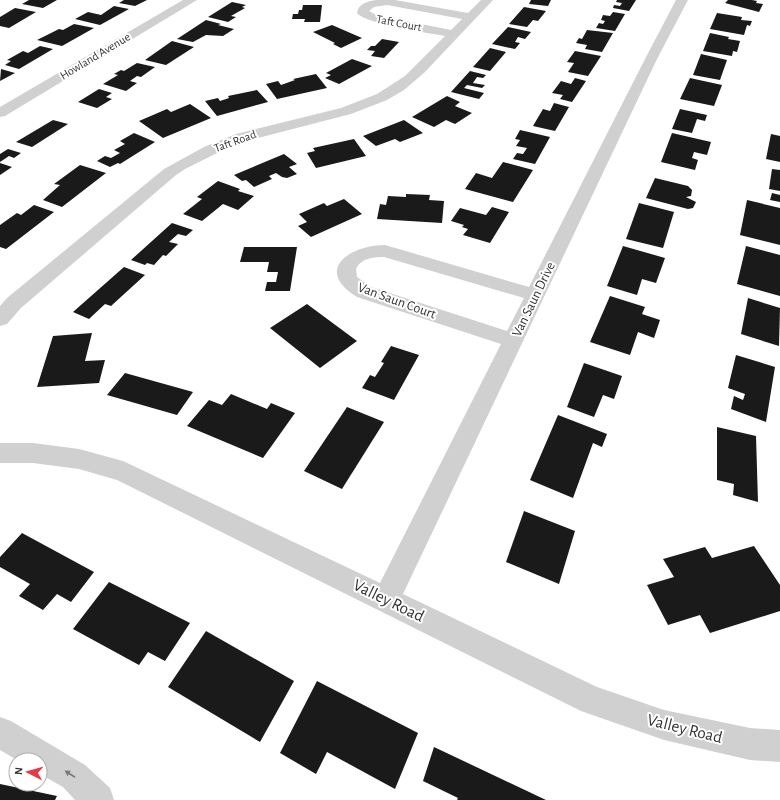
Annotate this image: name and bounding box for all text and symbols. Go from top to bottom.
street label: Taft Court [375,13,423,33]
street label: Howland Avenue [58,30,132,82]
street label: Taft Road [212,128,258,154]
street label: Van Saun Drive [510,260,558,339]
street label: Van Saun Court [356,280,438,322]
street label: Valley Road [350,576,427,626]
street label: Valley Road [645,711,724,747]
north arrow [8,752,48,792]
text: N [13,767,24,775]
one-way arrow [64,770,76,777]

